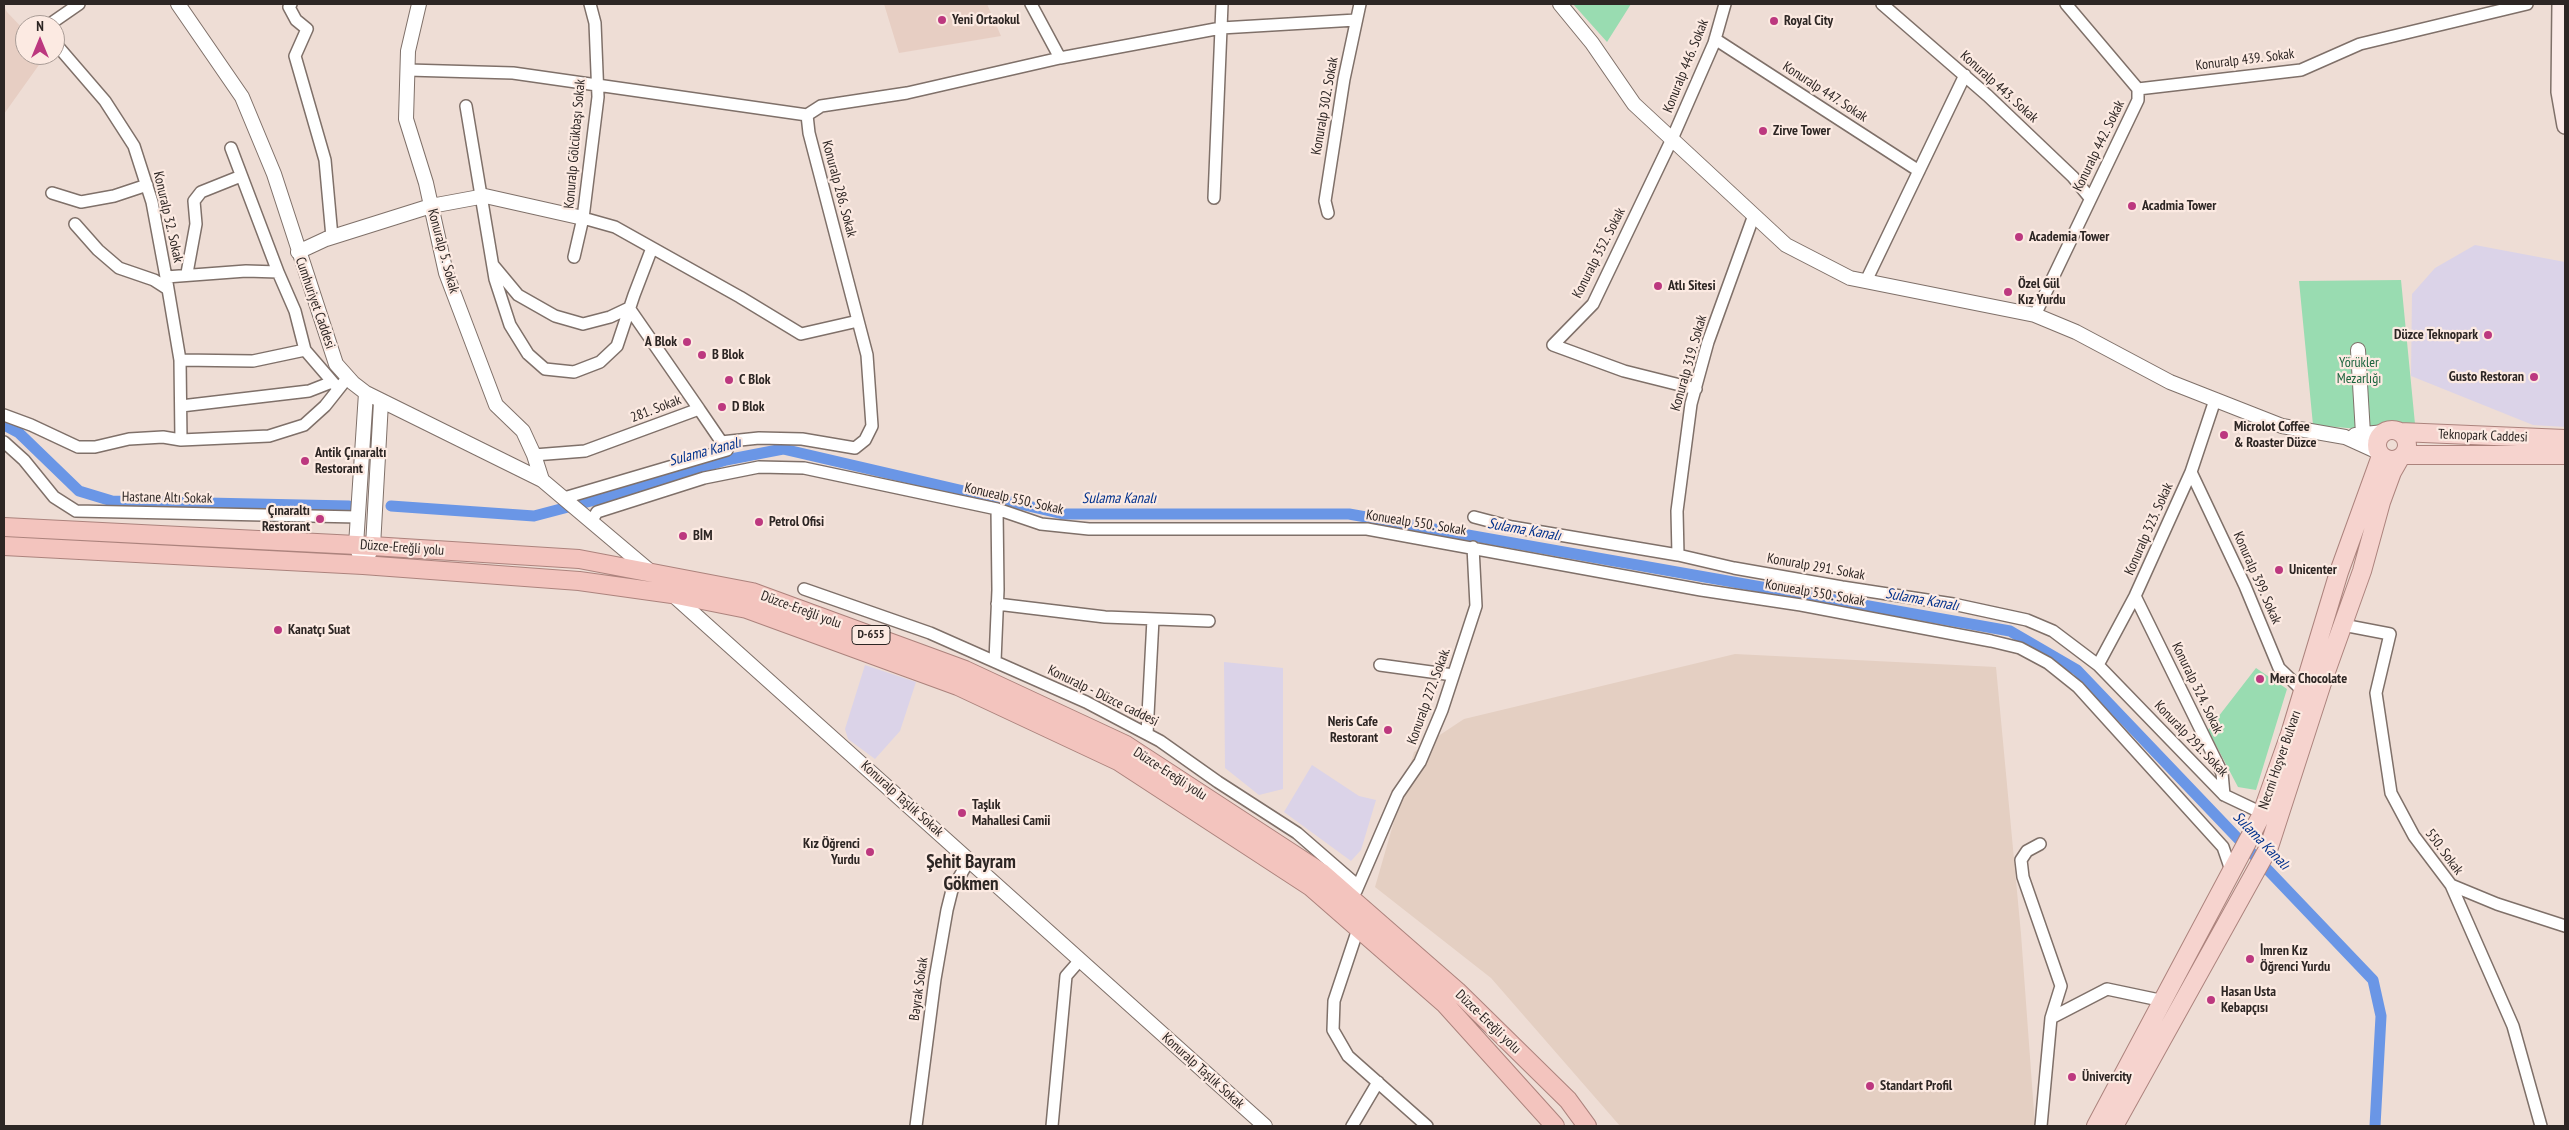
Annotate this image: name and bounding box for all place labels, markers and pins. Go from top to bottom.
place label: Yeni Ortaokul [952,12,1020,28]
place label: Royal City [1784,13,1833,29]
marker: Yeni Ortaokul [936,14,948,26]
marker: Royal City [1768,15,1780,27]
place label: Zirve Tower [1773,123,1830,139]
marker: Zirve Tower [1757,125,1769,137]
place label: Acadmia Tower [2142,198,2216,214]
marker: Acadmia Tower [2126,200,2138,212]
place label: Academia Tower [2029,229,2109,245]
marker: Academia Tower [2013,231,2025,243]
place label: Özel Gül Kız Yurdu [2018,276,2066,308]
place label: Atlı Sitesi [1668,278,1716,294]
marker: Atlı Sitesi [1652,280,1664,292]
marker: Özel Gül Kız Yurdu [2002,286,2014,298]
place label: Düzce Teknopark [2394,327,2478,343]
marker: Düzce Teknopark [2482,329,2494,341]
place label: A Blok [645,334,677,350]
marker: A Blok [681,336,693,348]
place label: B Blok [712,347,744,363]
marker: B Blok [696,349,708,361]
place label: Gusto Restoran [2449,369,2524,385]
marker: Gusto Restoran [2528,371,2540,383]
place label: C Blok [739,372,771,388]
marker: C Blok [723,374,735,386]
place label: D Blok [732,399,765,415]
marker: D Blok [716,401,728,413]
place label: Microlot Coffee & Roaster Düzce [2234,419,2316,452]
marker: Microlot Coffee & Roaster Düzce [2218,429,2230,441]
place label: Antik Çınaraltı Restorant [315,445,386,478]
marker: Antik Çınaraltı Restorant [299,455,311,467]
place label: Çınaraltı Restorant [262,503,310,536]
marker: Çınaraltı Restorant [314,513,326,525]
place label: Petrol Ofisi [769,514,824,530]
marker: Petrol Ofisi [753,516,765,528]
place label: BİM [693,528,712,544]
marker: BİM [677,530,689,542]
place label: Unicenter [2289,562,2337,578]
marker: Unicenter [2273,564,2285,576]
place label: Kanatçı Suat [288,622,350,638]
marker: Kanatçı Suat [272,624,284,636]
place label: Mera Chocolate [2270,671,2347,687]
marker: Mera Chocolate [2254,673,2266,685]
place label: Neris Cafe Restorant [1328,714,1378,746]
marker: Neris Cafe Restorant [1382,724,1394,736]
place label: Taşlık Mahallesi Camii [972,797,1051,830]
marker: Taşlık Mahallesi Camii [956,807,968,819]
place label: Kız Öğrenci Yurdu [803,836,860,869]
marker: Kız Öğrenci Yurdu [864,846,876,858]
place label: İmren Kız Öğrenci Yurdu [2260,943,2330,976]
marker: İmren Kız Öğrenci Yurdu [2244,953,2256,965]
place label: Hasan Usta Kebapçısı [2221,984,2276,1016]
marker: Hasan Usta Kebapçısı [2205,994,2217,1006]
place label: Ünivercity [2082,1069,2132,1085]
marker: Ünivercity [2066,1071,2078,1083]
place label: Standart Profil [1880,1078,1952,1094]
marker: Standart Profil [1864,1080,1876,1092]

